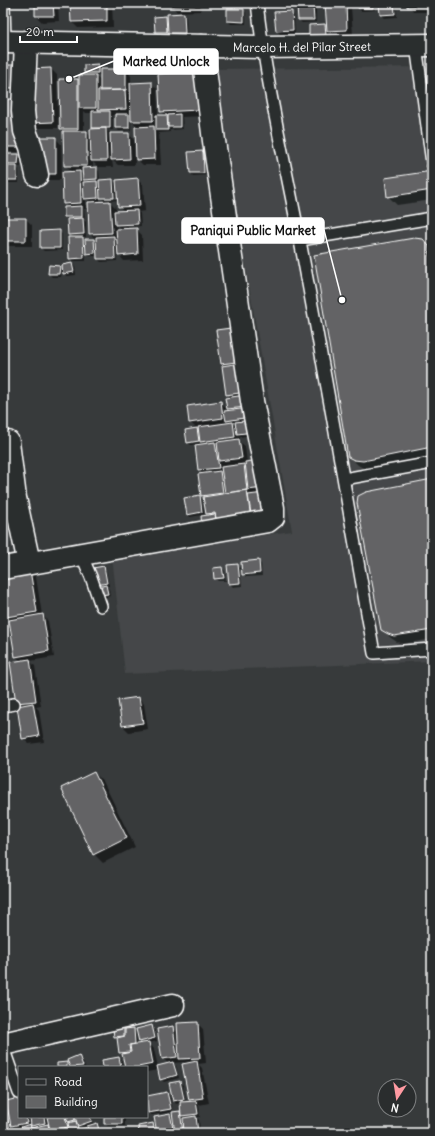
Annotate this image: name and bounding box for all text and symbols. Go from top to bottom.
scale bar [20,18,77,44]
text: 20 m [26,24,54,39]
street label: Marcelo H. del Pilar Street [233,38,371,55]
callout: Marked Unlock [114,49,218,74]
text: Marked Unlock [122,53,210,70]
callout: Paniqui Public Market [182,218,324,243]
text: Paniqui Public Market [190,222,316,239]
legend [18,1066,148,1118]
text: Road [54,1074,82,1089]
north arrow [377,1078,417,1118]
text: Building [54,1094,98,1109]
text: N [390,1100,400,1115]

